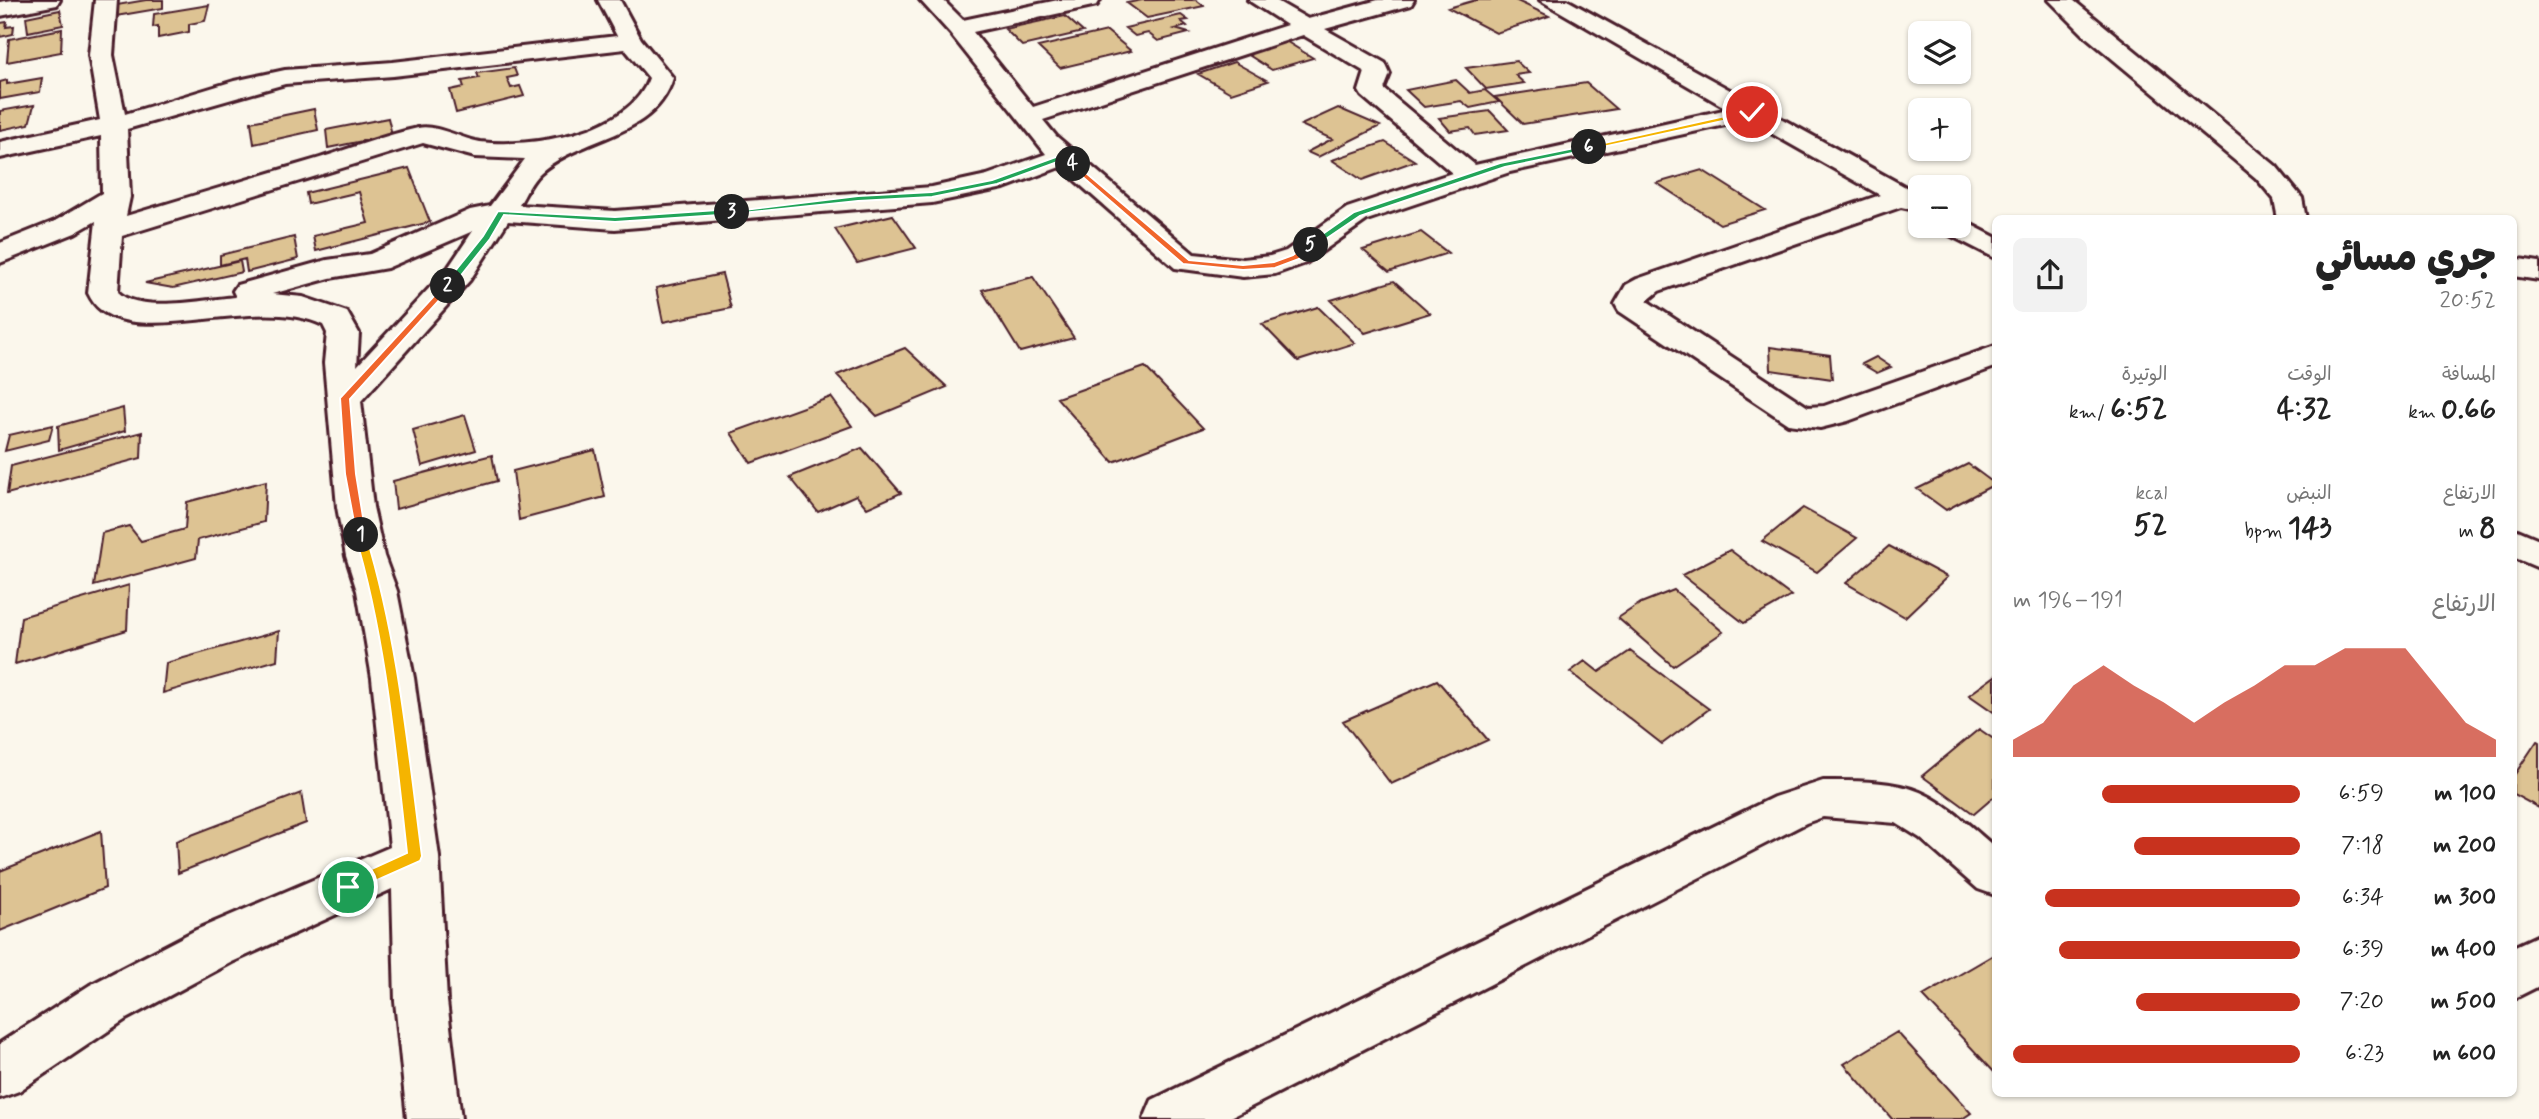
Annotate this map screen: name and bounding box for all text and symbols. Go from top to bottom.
map controls [1908,21,1971,238]
button: layers [1908,21,1971,84]
pin [1722,82,1782,142]
icon: check [1733,93,1771,131]
button: + [1908,98,1971,161]
pin: 6 [1572,130,1606,164]
text: 6 [1584,134,1593,159]
pin: 4 [1056,146,1090,182]
text: 4 [1067,151,1078,176]
button: − [1908,175,1971,238]
pin: 3 [714,194,750,230]
text: 3 [727,199,736,224]
pin: 5 [1294,228,1328,262]
text: 5 [1305,232,1316,257]
text: جري مسائي [2315,235,2496,284]
button: share [2013,238,2087,312]
pin: 2 [430,268,466,304]
text: 2 [443,273,452,298]
text: 20:52 [2439,286,2496,316]
text: الوتيرة [2121,362,2167,387]
text: الوقت [2287,362,2332,387]
text: المسافة [2442,362,2496,387]
text: 6:52 [2110,390,2167,429]
text: 4:32 [2277,390,2332,429]
text: 0.66 [2441,390,2496,429]
text: /km [2069,400,2110,425]
text: km [2408,400,2441,425]
text: kcal [2135,481,2167,506]
text: النبض [2286,481,2332,506]
text: الارتفاع [2443,481,2496,506]
text: 52 [2134,506,2167,545]
text: 143 [2288,509,2332,548]
text: 8 [2479,509,2496,548]
pin: 1 [344,518,378,552]
text: bpm [2244,519,2288,544]
text: m [2459,519,2479,544]
text: 1 [356,522,365,547]
text: 191–196 m [2013,586,2123,616]
text: الارتفاع [2432,590,2496,620]
text: 6:59 [2339,779,2384,809]
text: 100 m [2434,779,2496,809]
text: 7:18 [2341,831,2384,861]
text: 200 m [2433,831,2496,861]
pin [318,857,378,917]
icon: arrive [329,868,367,906]
text: 6:34 [2342,883,2384,913]
text: 300 m [2434,883,2496,913]
text: 6:39 [2342,935,2384,965]
text: 400 m [2431,935,2496,965]
text: 7:20 [2339,987,2384,1017]
text: 500 m [2431,987,2496,1017]
text: 6:23 [2345,1039,2384,1069]
text: 600 m [2433,1039,2496,1069]

